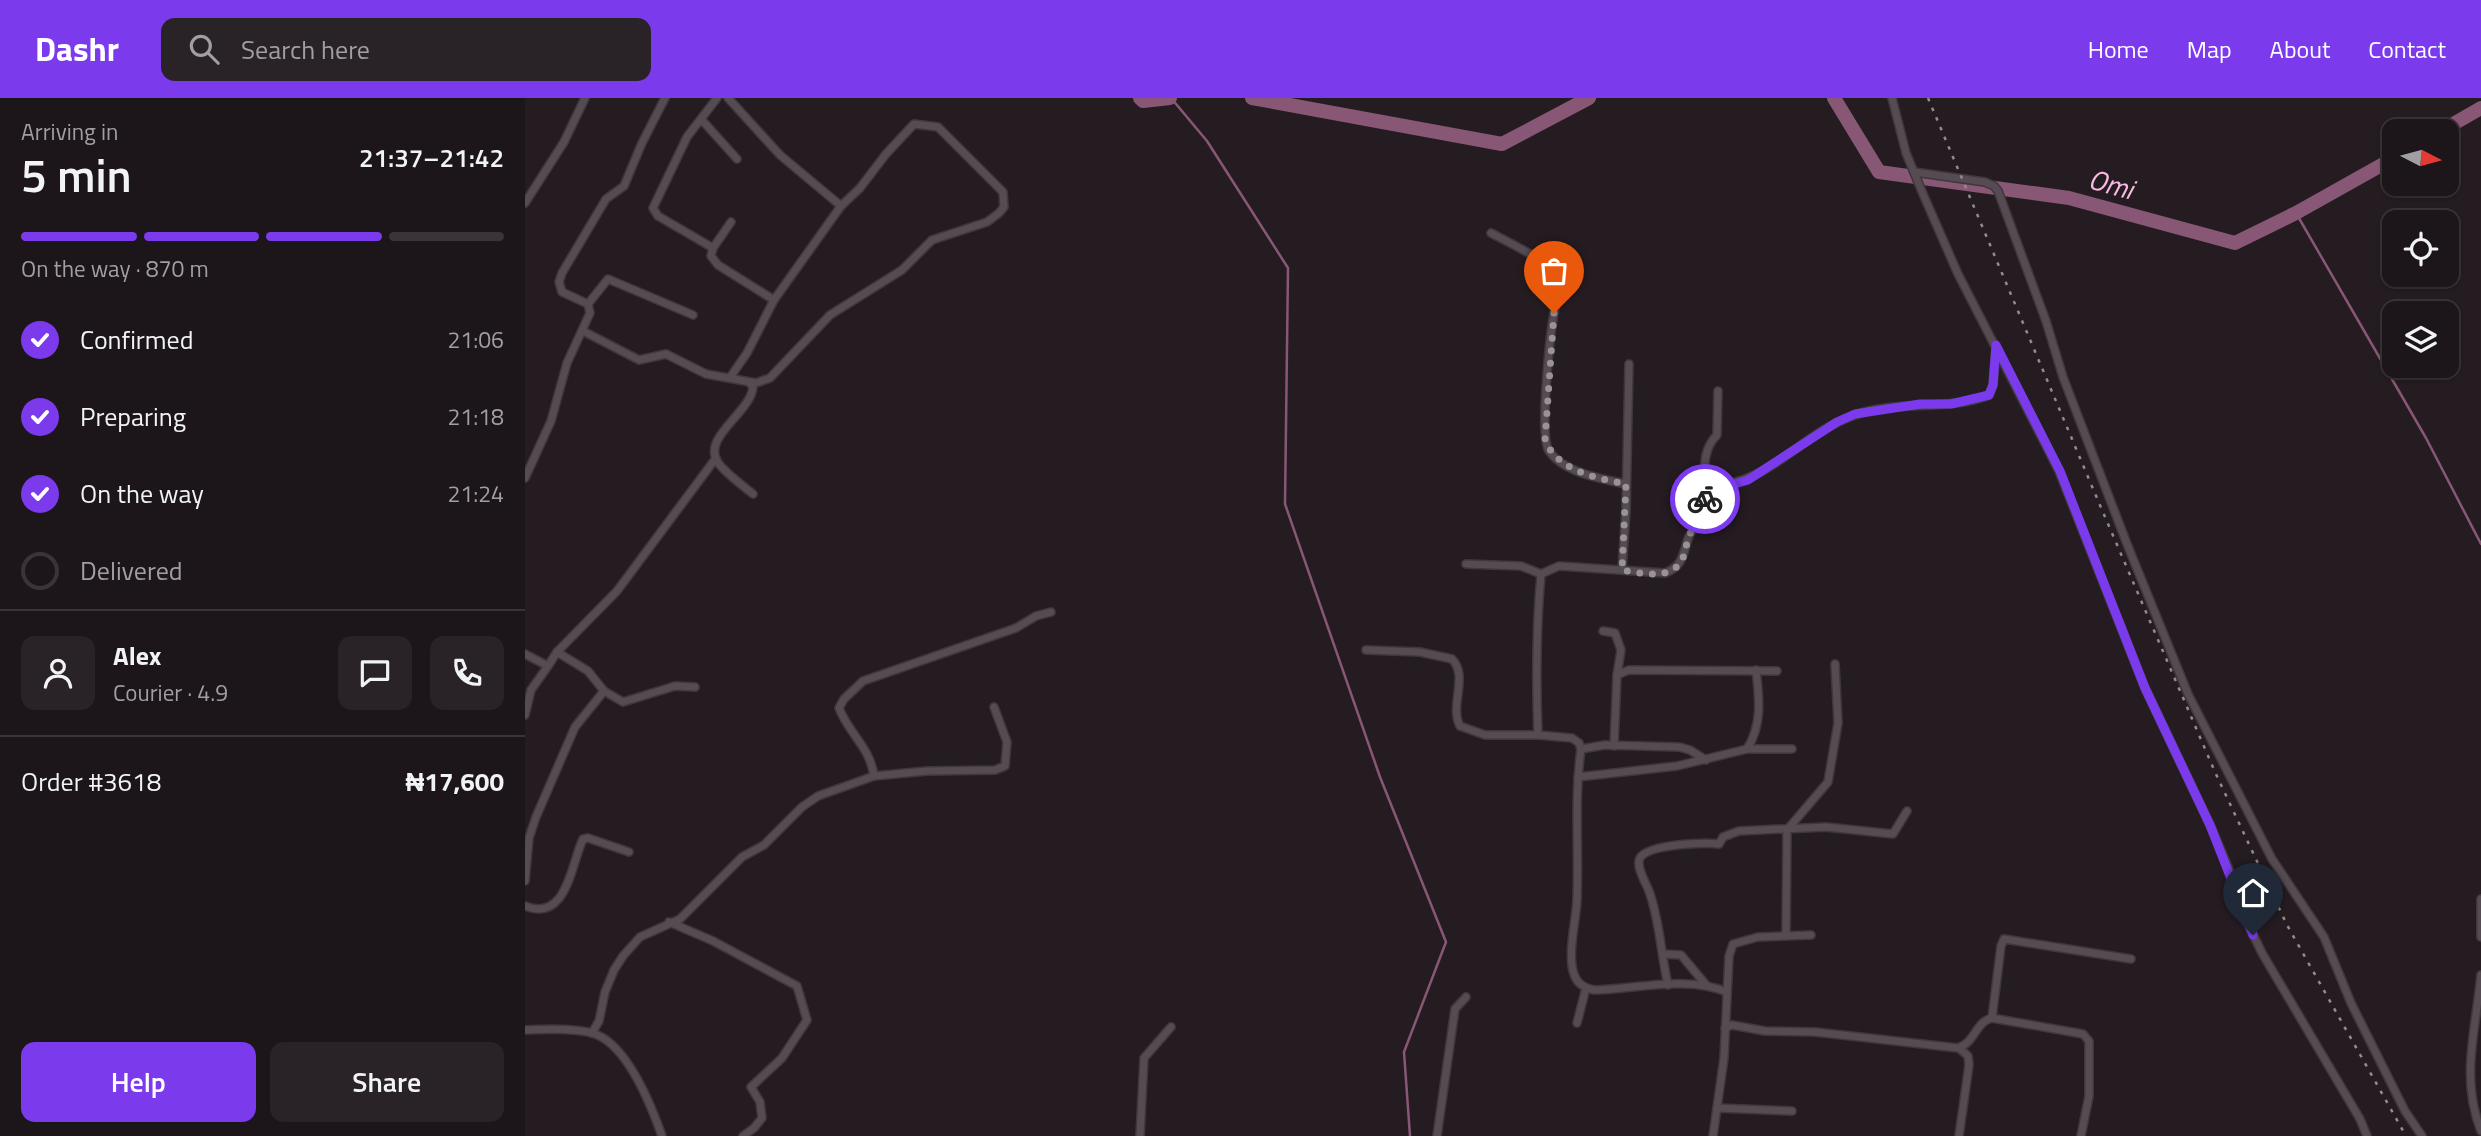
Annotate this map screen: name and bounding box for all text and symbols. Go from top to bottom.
search box [161,18,651,81]
text: Dashr [35,24,119,74]
icon: search [185,30,223,68]
text: Search here [241,30,370,69]
text: Home [2088,31,2149,67]
text: Map [2187,31,2232,67]
text: About [2270,31,2330,67]
text: Contact [2368,31,2446,67]
text: Arriving in [21,114,118,149]
north arrow [2382,119,2459,196]
map controls [2382,119,2459,378]
text: 21:37–21:42 [359,138,504,177]
text: 5 min [21,140,132,210]
water label: Omi [2084,157,2142,211]
button: locate [2382,210,2459,287]
pin [1524,241,1584,313]
text: On the way · 870 m [21,251,209,286]
icon: bag [1535,252,1573,290]
button: layers [2382,301,2459,378]
text: Confirmed [80,320,194,359]
icon: check [21,321,59,359]
text: 21:06 [447,322,504,357]
text: Preparing [80,397,186,436]
icon: check [21,398,59,436]
text: 21:18 [447,399,504,434]
courier [1670,464,1740,534]
text: On the way [80,474,204,513]
icon: check [21,475,59,513]
text: 21:24 [447,476,504,511]
icon: bike [1686,480,1724,518]
text: Delivered [80,551,183,590]
button: person [21,636,95,710]
text: Alex [113,636,161,675]
button: chat [338,636,412,710]
button: phone [430,636,504,710]
text: Courier · 4.9 [113,675,228,710]
text: Order #3618 [21,762,161,801]
text: ₦17,600 [406,762,504,801]
pin [2223,863,2283,935]
icon: home [2234,874,2272,912]
button: Help [21,1042,256,1122]
button: Share [270,1042,504,1122]

